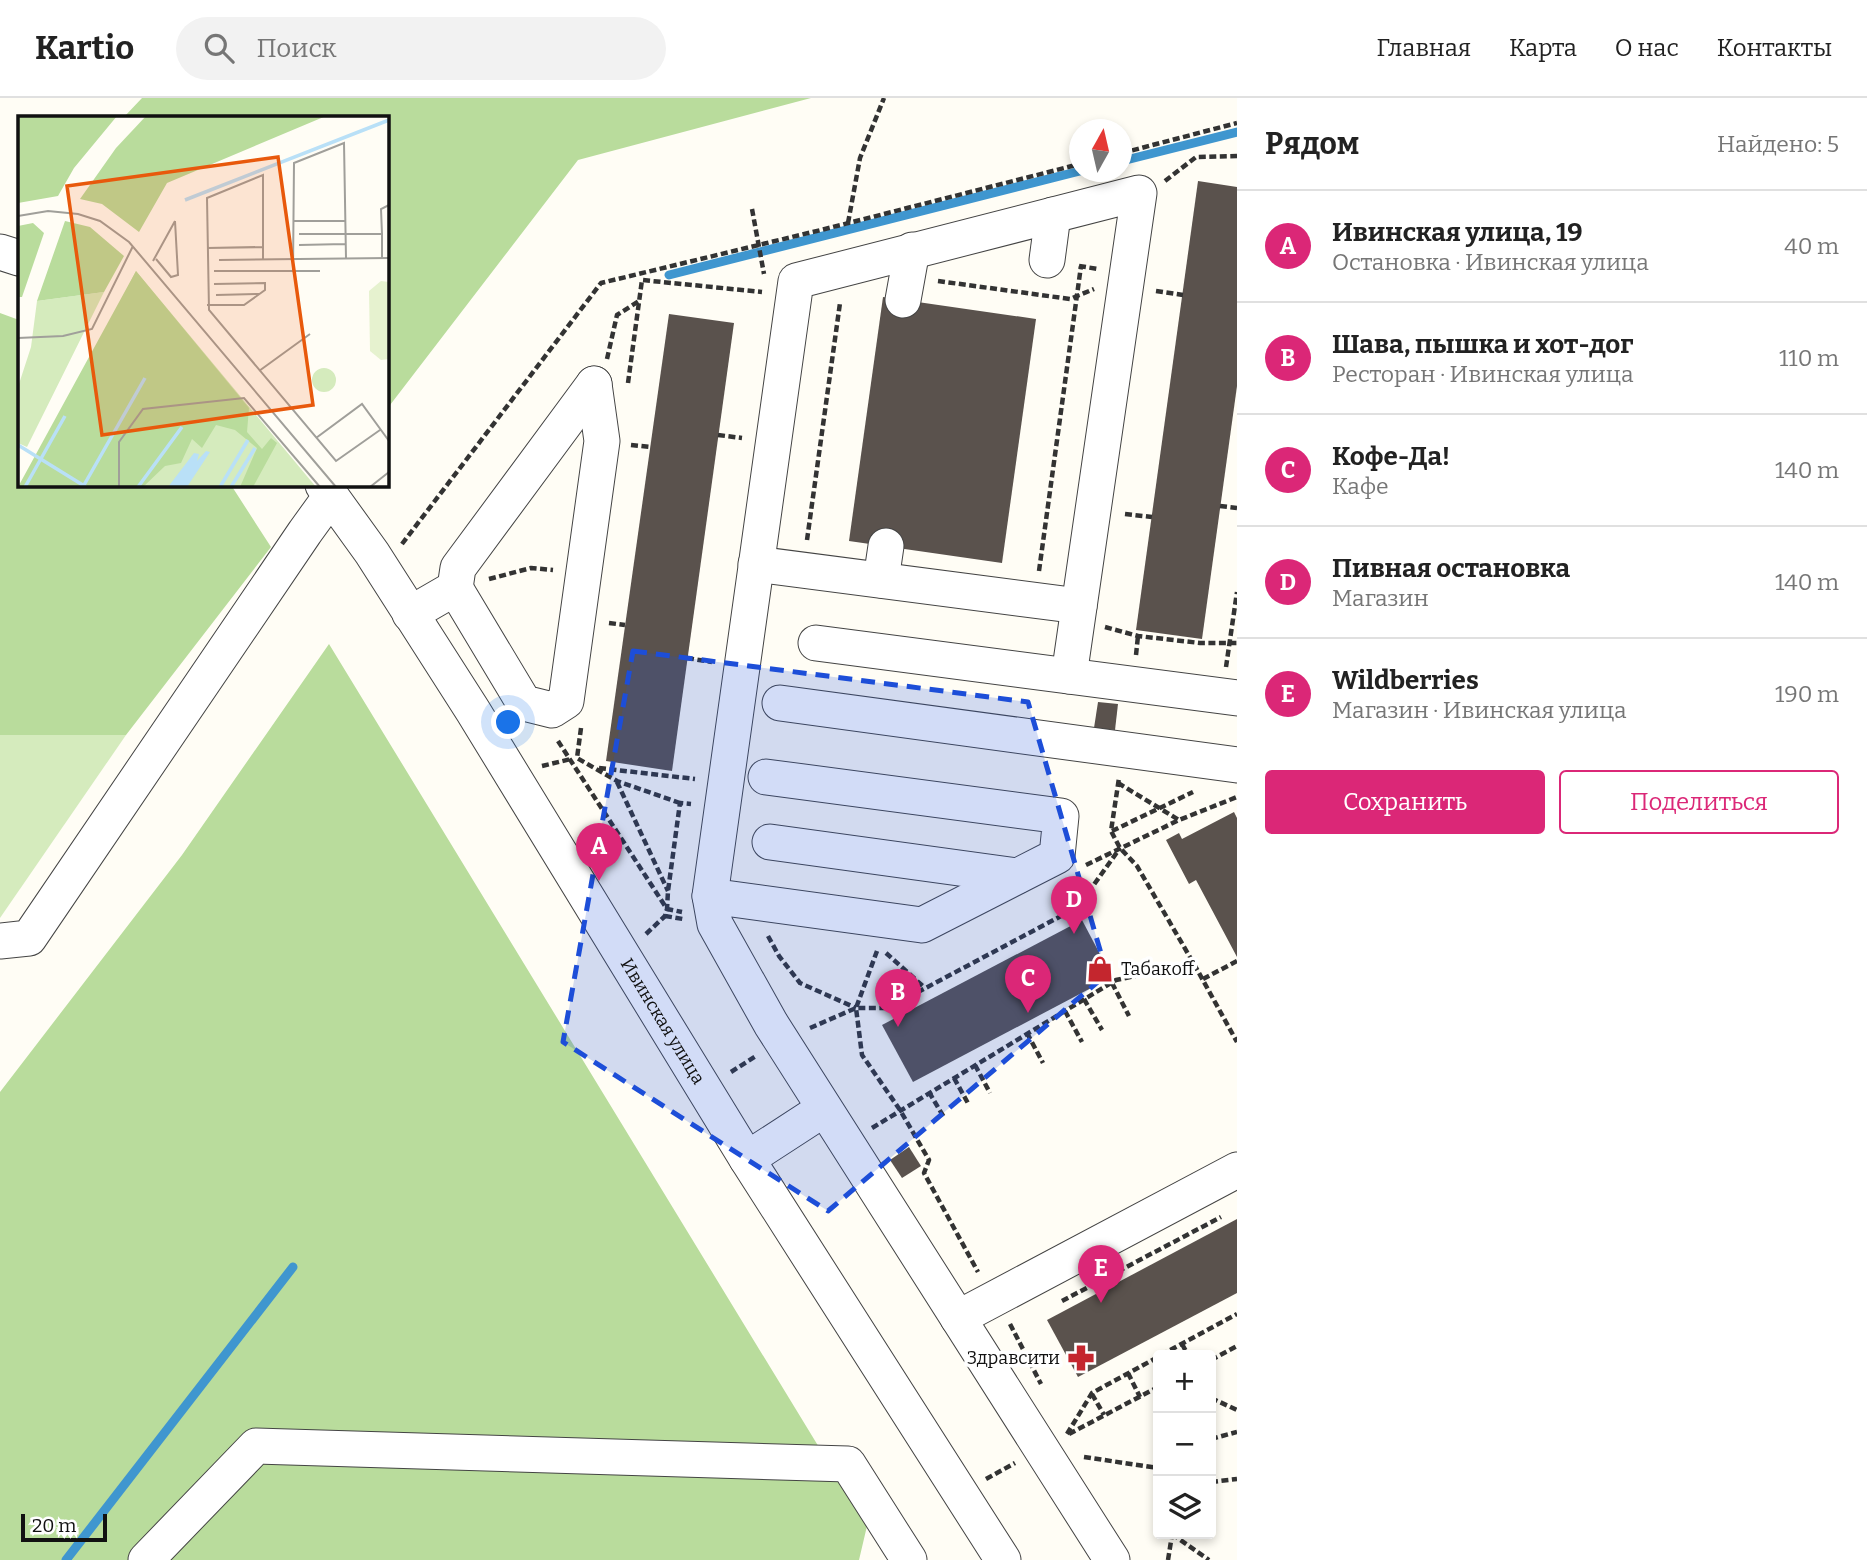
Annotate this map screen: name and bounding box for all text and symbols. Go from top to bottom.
search box [176,17,666,80]
text: Kartio [35,28,134,68]
icon: search [200,29,238,67]
text: Поиск [256,33,337,64]
text: Главная [1376,34,1471,62]
text: Карта [1509,34,1577,62]
text: О нас [1615,34,1679,62]
text: Контакты [1717,34,1832,62]
inset map [18,116,388,486]
north arrow [1069,119,1132,182]
text: Рядом [1265,126,1359,162]
text: Найдено: 5 [1717,130,1839,158]
text: Ивинская улица, 19 [1332,217,1583,248]
text: A [1280,232,1296,260]
text: 40 m [1784,232,1839,260]
text: Остановка · Ивинская улица [1332,248,1649,276]
text: Шава, пышка и хот-дог [1332,329,1633,360]
text: B [1281,344,1295,372]
text: 110 m [1779,344,1839,372]
text: Ресторан · Ивинская улица [1332,360,1633,388]
text: Кофе-Да! [1332,441,1450,472]
text: C [1281,456,1295,484]
text: 140 m [1775,456,1839,484]
text: Кафе [1332,472,1389,500]
text: Пивная остановка [1332,553,1570,584]
text: D [1280,568,1296,596]
text: 140 m [1775,568,1839,596]
text: Магазин [1332,584,1429,612]
text: Wildberries [1332,665,1479,696]
text: E [1281,680,1295,708]
text: 190 m [1775,680,1839,708]
text: Магазин · Ивинская улица [1332,696,1627,724]
your location [491,705,525,739]
button: Сохранить [1265,770,1545,834]
button: Поделиться [1559,770,1839,834]
pin: A [576,823,622,881]
pin: D [1051,876,1097,934]
street label: Ивинская улица [616,954,710,1089]
shop icon: Табакoff [1085,954,1115,984]
pin: C [1005,955,1051,1013]
place label: Табакoff [1121,958,1196,980]
pin: B [875,969,921,1027]
pin: E [1078,1245,1124,1303]
pharmacy icon: Здравсити [1066,1343,1096,1373]
place label: Здравсити [967,1347,1060,1369]
map controls [1153,1350,1216,1539]
button: + [1153,1350,1216,1413]
button: − [1153,1413,1216,1476]
button: layers [1153,1476,1216,1539]
scale bar [21,1511,107,1543]
text: 20 m [32,1514,76,1537]

